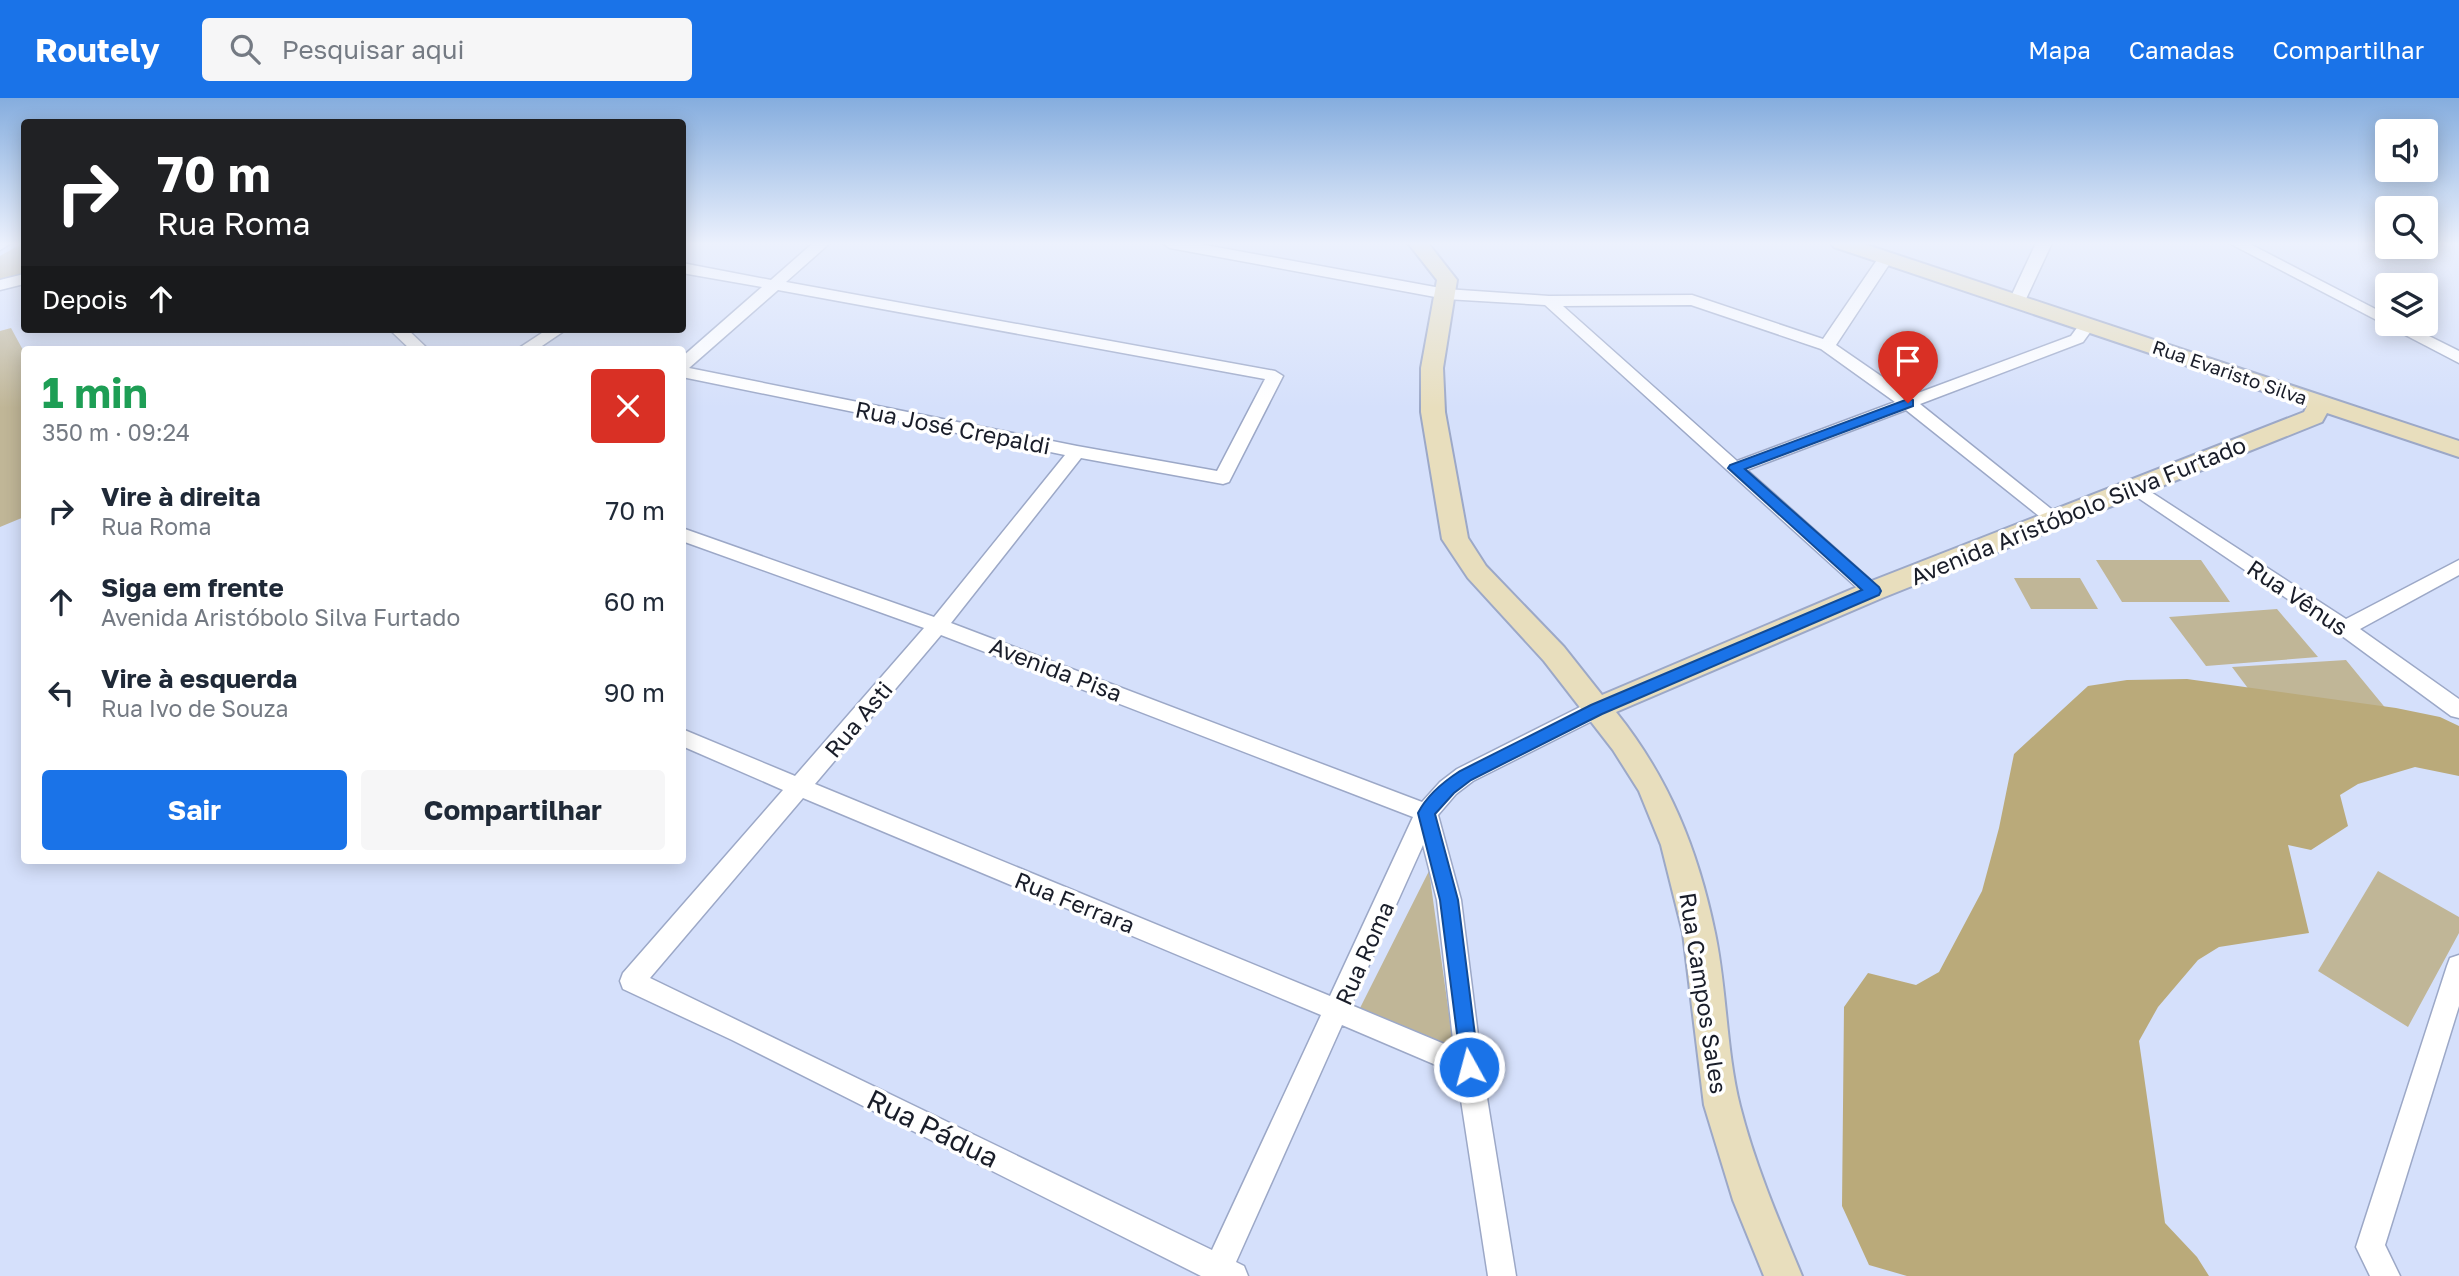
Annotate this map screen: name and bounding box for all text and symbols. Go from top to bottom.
search box [202,18,692,81]
text: Routely [35,30,160,69]
icon: search [226,30,264,68]
text: Pesquisar aqui [282,34,465,65]
text: Mapa [2028,35,2091,64]
text: Camadas [2129,35,2234,64]
text: Compartilhar [2272,35,2424,64]
map controls [2375,119,2438,336]
button: sound [2375,119,2438,182]
text: 70 m [157,144,271,203]
icon: right [42,147,133,238]
button: search [2375,196,2438,259]
text: Rua Roma [157,204,311,242]
button: layers [2375,273,2438,336]
icon: ahead [142,280,180,318]
text: Depois [42,284,128,315]
pin [1878,331,1938,403]
street label: Rua Evaristo Silva [2150,335,2310,409]
icon: arrive [1889,342,1927,380]
text: 1 min [42,367,148,417]
button: close [591,369,665,443]
street label: Rua José Crepaldi [853,394,1053,460]
text: 350 m · 09:24 [42,418,190,446]
street label: Avenida Aristóbolo Silva Furtado [1906,430,2250,590]
text: Vire à direita [101,481,261,512]
icon: right [42,492,80,530]
text: 70 m [606,495,665,526]
text: Rua Roma [101,512,211,540]
street label: Rua Vênus [2242,553,2354,641]
text: Siga em frente [101,572,284,603]
icon: ahead [42,583,80,621]
text: 60 m [604,586,665,617]
text: Avenida Aristóbolo Silva Furtado [101,603,460,631]
street label: Avenida Pisa [986,631,1126,707]
text: Vire à esquerda [101,663,297,694]
icon: left [42,674,80,712]
street label: Rua Asti [818,675,898,763]
text: 90 m [604,677,665,708]
text: Rua Ivo de Souza [101,694,288,722]
button: Sair [42,770,347,850]
button: Compartilhar [361,770,665,850]
street label: Rua Ferrara [1011,865,1139,939]
street label: Rua Campos Sales [1674,891,1734,1095]
street label: Rua Roma [1329,897,1399,1009]
position arrow [1432,1030,1506,1104]
street label: Rua Pádua [862,1082,1004,1174]

